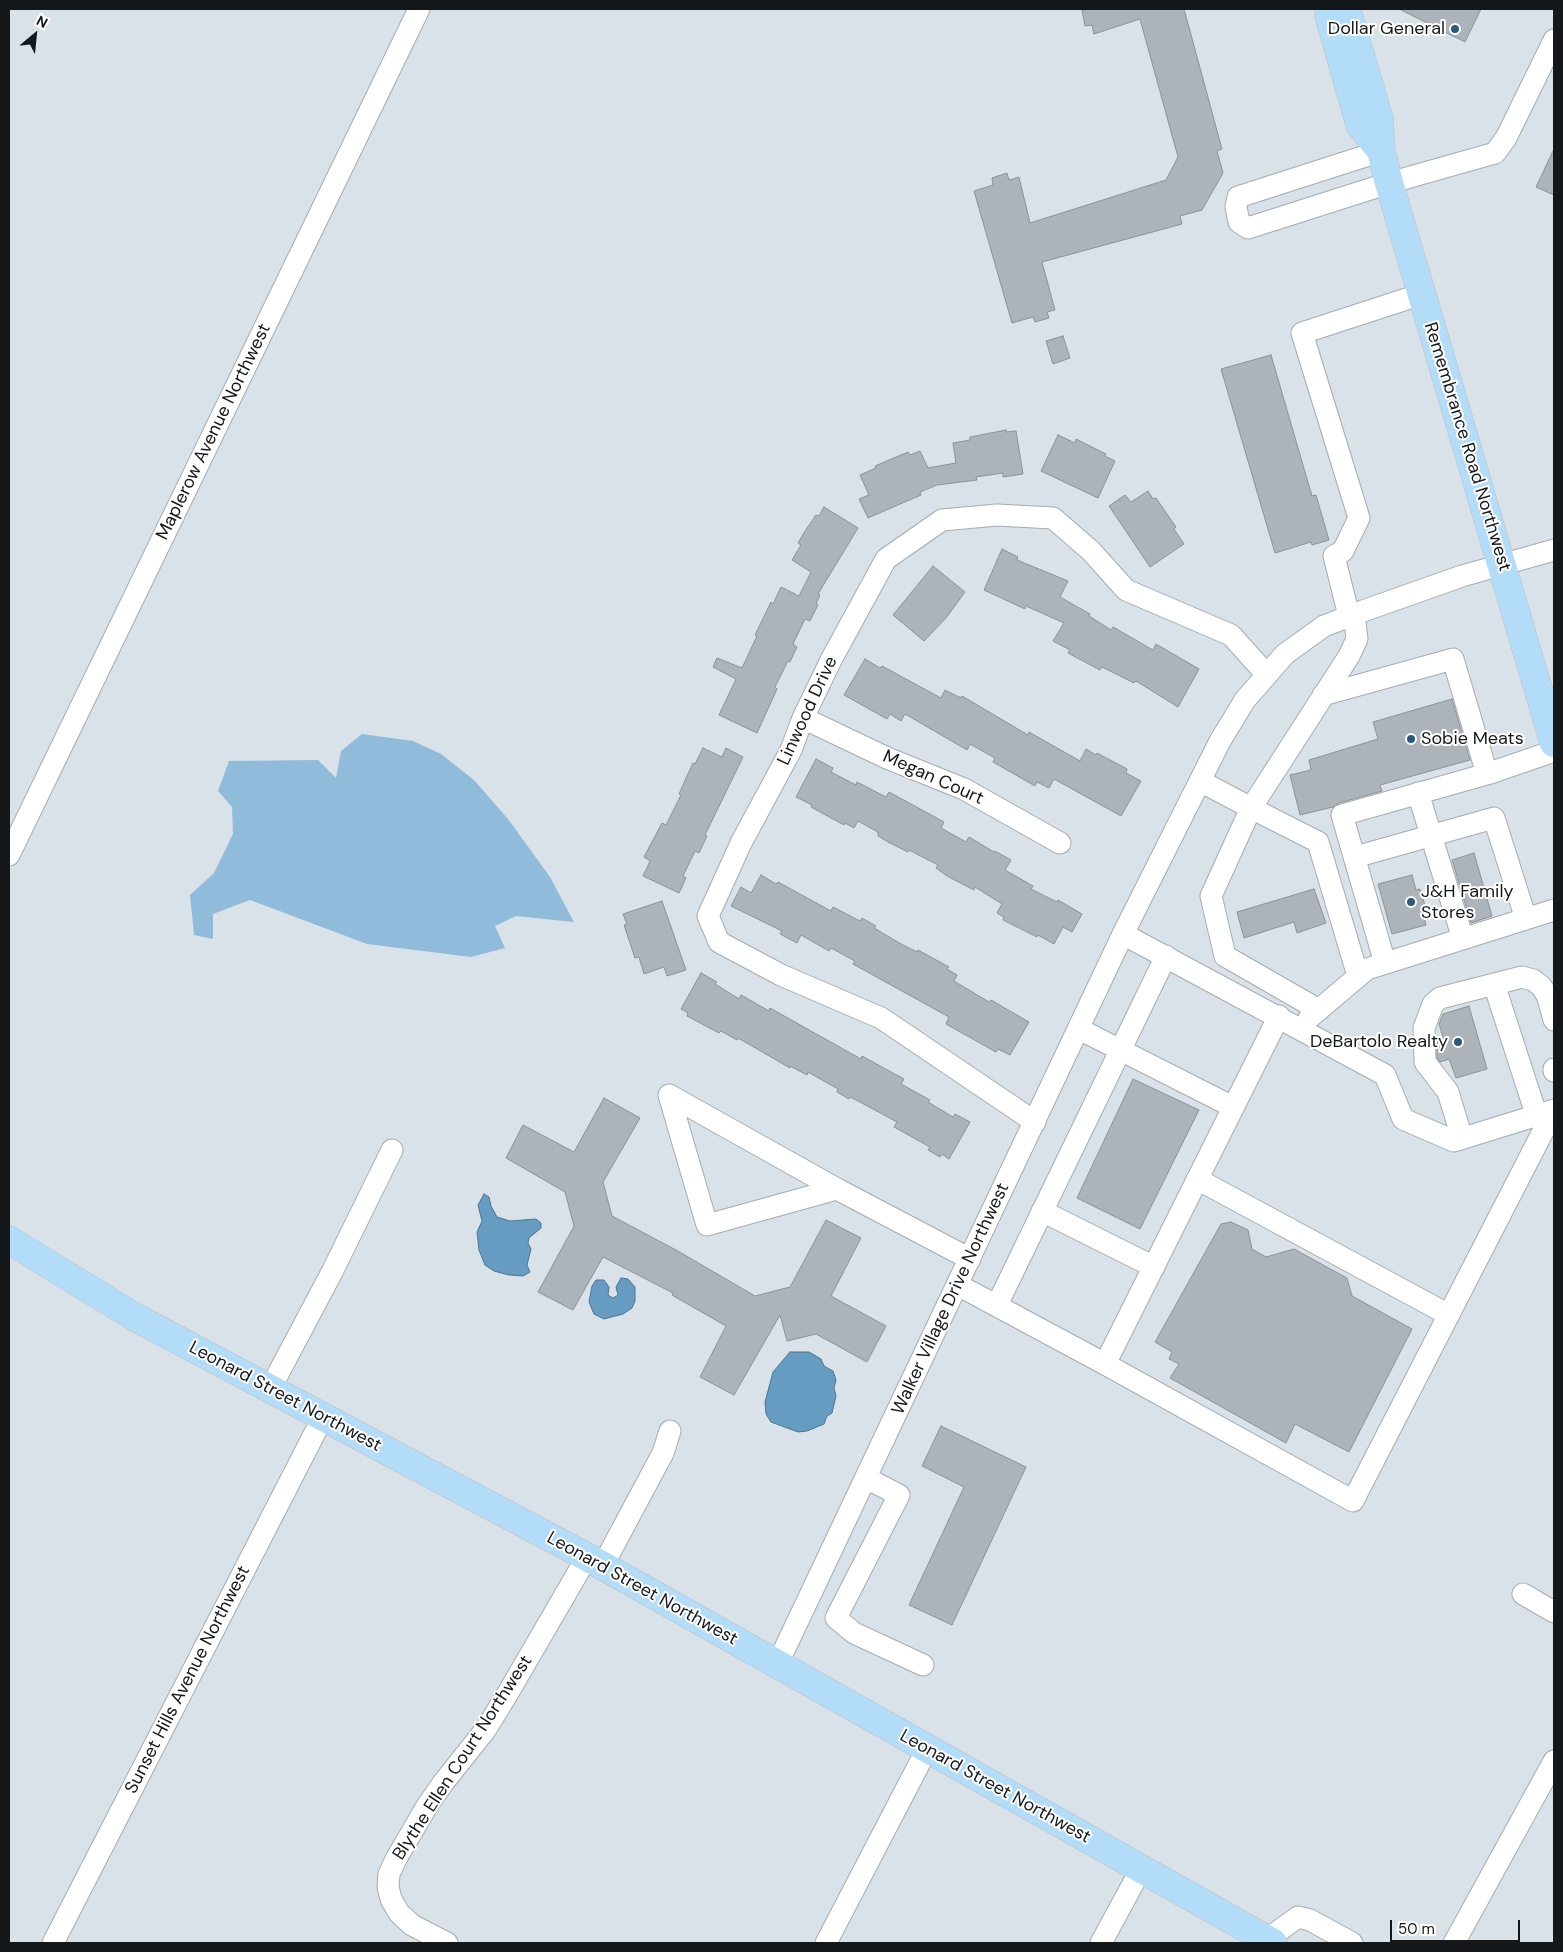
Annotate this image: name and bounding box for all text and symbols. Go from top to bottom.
north arrow [10,10,60,60]
text: N [33,11,51,32]
place label: Dollar General [1328,18,1445,40]
marker: Dollar General [1449,23,1461,35]
street label: Maplerow Avenue Northwest [152,320,276,544]
street label: Remembrance Road Northwest [1419,320,1515,574]
street label: Linwood Drive [773,653,843,769]
place label: Sobie Meats [1421,728,1524,750]
marker: Sobie Meats [1405,733,1417,745]
street label: Megan Court [879,746,987,810]
place label: J&H Family Stores [1421,881,1513,924]
marker: J&H Family Stores [1405,896,1417,908]
place label: DeBartolo Realty [1310,1031,1448,1053]
marker: DeBartolo Realty [1452,1036,1464,1048]
street label: Walker Village Drive Northwest [888,1180,1014,1418]
street label: Leonard Street Northwest [185,1337,385,1457]
street label: Leonard Street Northwest [543,1527,741,1651]
street label: Sunset Hills Avenue Northwest [121,1562,255,1798]
street label: Blythe Ellen Court Northwest [389,1652,537,1864]
street label: Leonard Street Northwest [896,1725,1094,1849]
scale bar [1393,1910,1523,1942]
text: 50 m [1398,1919,1435,1939]

